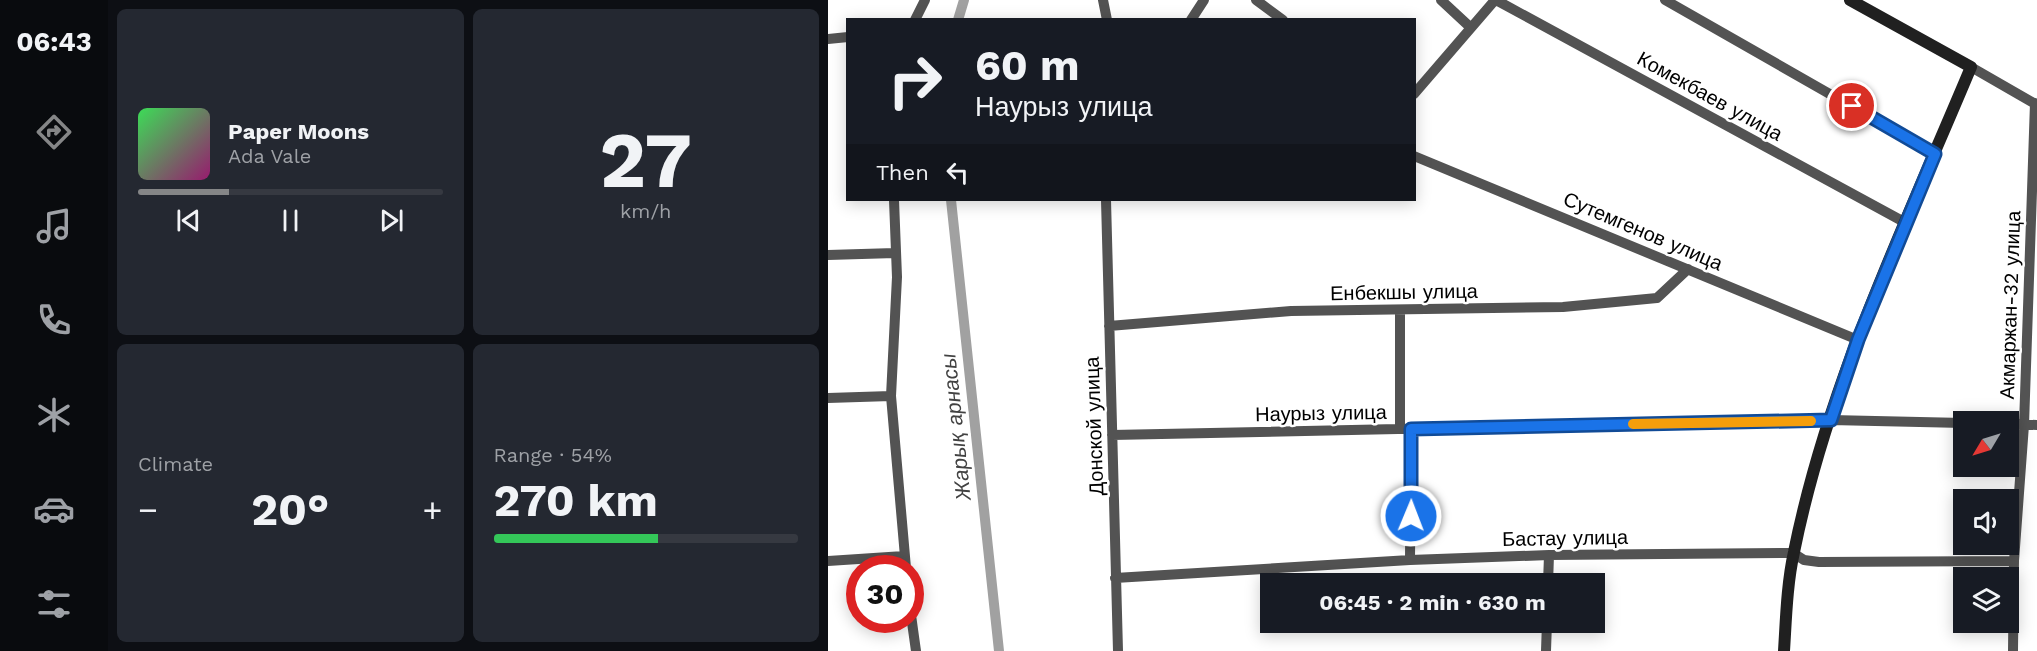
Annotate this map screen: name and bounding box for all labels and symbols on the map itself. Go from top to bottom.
street label: Комекбаев улица [1633,46,1788,146]
pin [1826,80,1877,131]
street label: Сутемгенов улица [1560,187,1727,276]
street label: Акмаржан-32 улица [1995,209,2025,400]
street label: Енбекшы улица [1330,279,1479,305]
water label: Жарық арнасы [935,352,976,503]
street label: Донской улица [1080,355,1108,496]
street label: Наурыз улица [1255,400,1388,426]
north arrow [1953,411,2019,477]
position arrow [1379,484,1443,548]
street label: Бастау улица [1502,525,1629,551]
speed limit sign: 30 [846,555,924,633]

